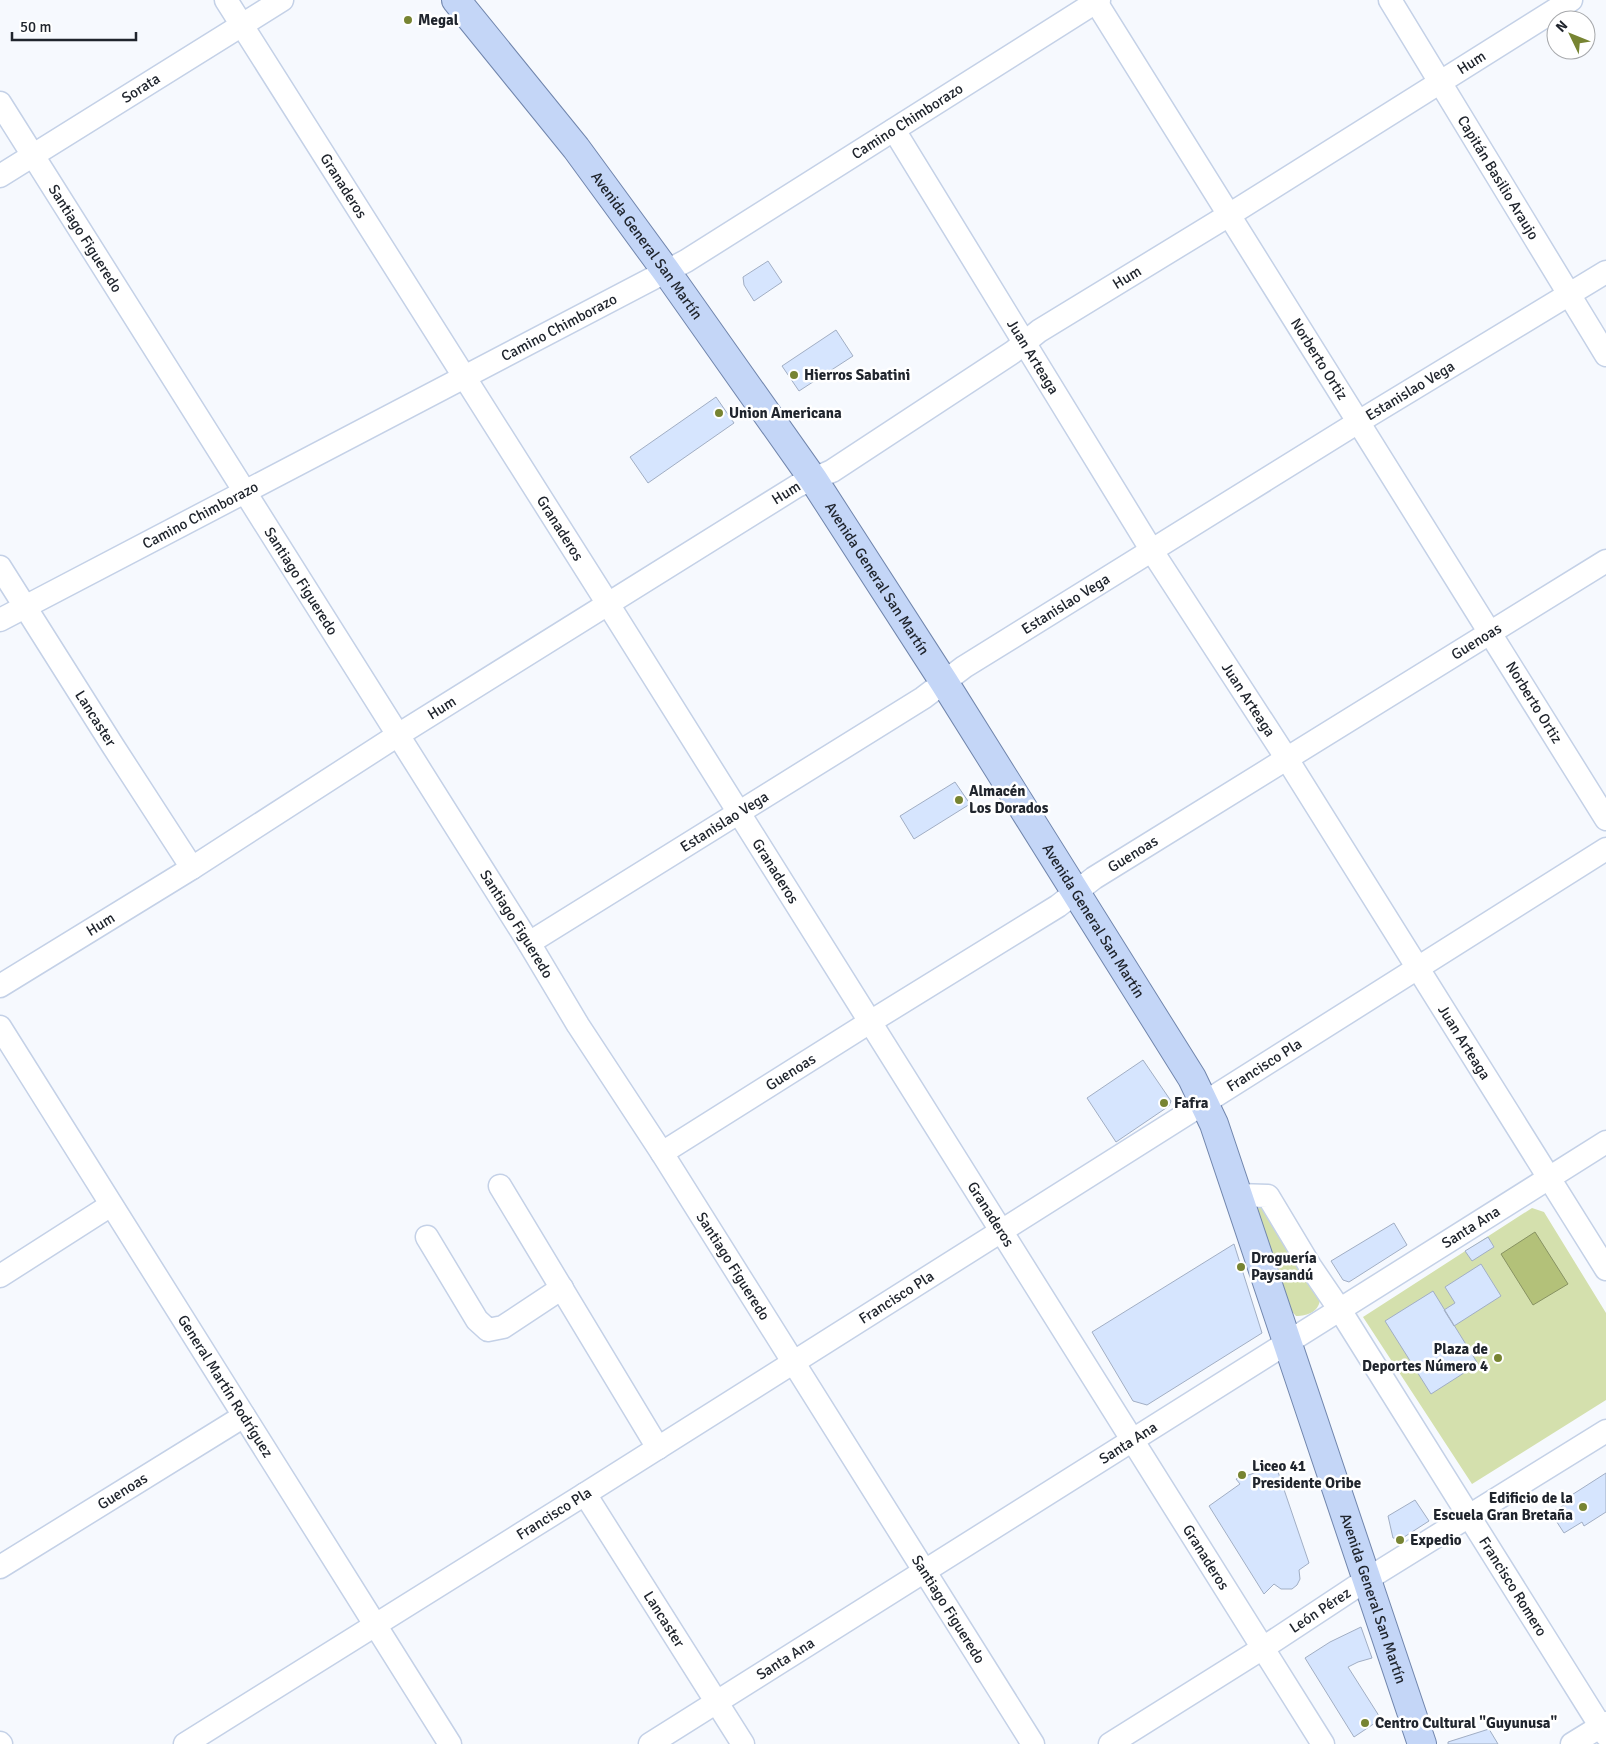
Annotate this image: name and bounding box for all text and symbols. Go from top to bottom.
scale bar [12,10,136,42]
north arrow [1546,10,1596,60]
place label: Megal [418,11,459,29]
marker: Megal [402,14,414,26]
text: N [1552,17,1571,36]
text: 50 m [20,18,51,36]
street label: Hum [1454,47,1489,78]
street label: Sorata [118,69,163,107]
street label: Camino Chimborazo [848,79,966,163]
street label: Capitán Basilio Araujo [1453,112,1543,243]
street label: Granaderos [316,150,371,222]
street label: Avenida General San Martín [587,168,706,323]
street label: Santiago Figueredo [45,181,126,296]
street label: Hum [1109,262,1145,293]
street label: Camino Chimborazo [498,290,620,365]
street label: Norberto Ortiz [1287,315,1352,403]
street label: Juan Arteaga [1003,316,1063,398]
street label: Estanislao Vega [1362,357,1458,425]
place label: Hierros Sabatini [804,366,910,384]
marker: Hierros Sabatini [788,369,800,381]
place label: Union Americana [729,404,842,422]
marker: Union Americana [713,407,725,419]
street label: Camino Chimborazo [139,477,261,553]
street label: Hum [768,477,804,508]
street label: Granaderos [533,492,588,564]
street label: Avenida General San Martín [821,499,933,658]
street label: Santiago Figueredo [260,524,342,639]
street label: Estanislao Vega [1018,570,1113,638]
street label: Guenoas [1448,619,1505,664]
street label: Norberto Ortiz [1502,658,1566,747]
street label: Juan Arteaga [1218,659,1279,740]
street label: Lancaster [71,687,120,750]
street label: Hum [424,692,459,723]
place label: Almacén Los Dorados [969,782,1049,817]
street label: Estanislao Vega [677,787,772,856]
marker: Almacén Los Dorados [953,794,965,806]
street label: Guenoas [1104,831,1162,876]
street label: Granaderos [748,835,803,907]
street label: Avenida General San Martín [1039,840,1149,1001]
street label: Santiago Figueredo [476,866,557,982]
street label: Hum [83,909,118,940]
street label: Juan Arteaga [1434,1002,1494,1083]
street label: Francisco Pla [1223,1035,1305,1095]
street label: Guenoas [762,1049,819,1094]
place label: Fafra [1174,1094,1209,1112]
marker: Fafra [1158,1097,1170,1109]
street label: Granaderos [964,1178,1018,1251]
street label: Santa Ana [1438,1202,1503,1252]
street label: Santiago Figueredo [692,1209,774,1324]
place label: Droguería Paysandú [1251,1249,1317,1284]
marker: Droguería Paysandú [1235,1261,1247,1273]
street label: Francisco Pla [856,1267,937,1328]
street label: General Martín Rodríguez [174,1312,277,1461]
place label: Plaza de Deportes Número 4 [1362,1340,1488,1375]
marker: Plaza de Deportes Número 4 [1492,1352,1504,1364]
street label: Santa Ana [1096,1418,1161,1468]
place label: Liceo 41 Presidente Oribe [1252,1457,1361,1492]
street label: Guenoas [94,1469,151,1513]
marker: Liceo 41 Presidente Oribe [1236,1469,1248,1481]
street label: Francisco Pla [513,1483,595,1544]
place label: Edificio de la Escuela Gran Bretaña [1433,1489,1573,1524]
marker: Edificio de la Escuela Gran Bretaña [1577,1501,1589,1513]
street label: Avenida General San Martín [1336,1511,1410,1686]
street label: Granaderos [1179,1521,1233,1594]
place label: Expedio [1410,1531,1462,1549]
street label: Francisco Romero [1475,1533,1551,1640]
marker: Expedio [1394,1534,1406,1546]
street label: Santiago Figueredo [908,1552,989,1667]
street label: León Pérez [1286,1584,1354,1637]
street label: Lancaster [640,1588,689,1651]
street label: Santa Ana [753,1634,818,1684]
place label: Centro Cultural "Guyunusa" [1375,1714,1558,1732]
marker: Centro Cultural "Guyunusa" [1359,1717,1371,1729]

